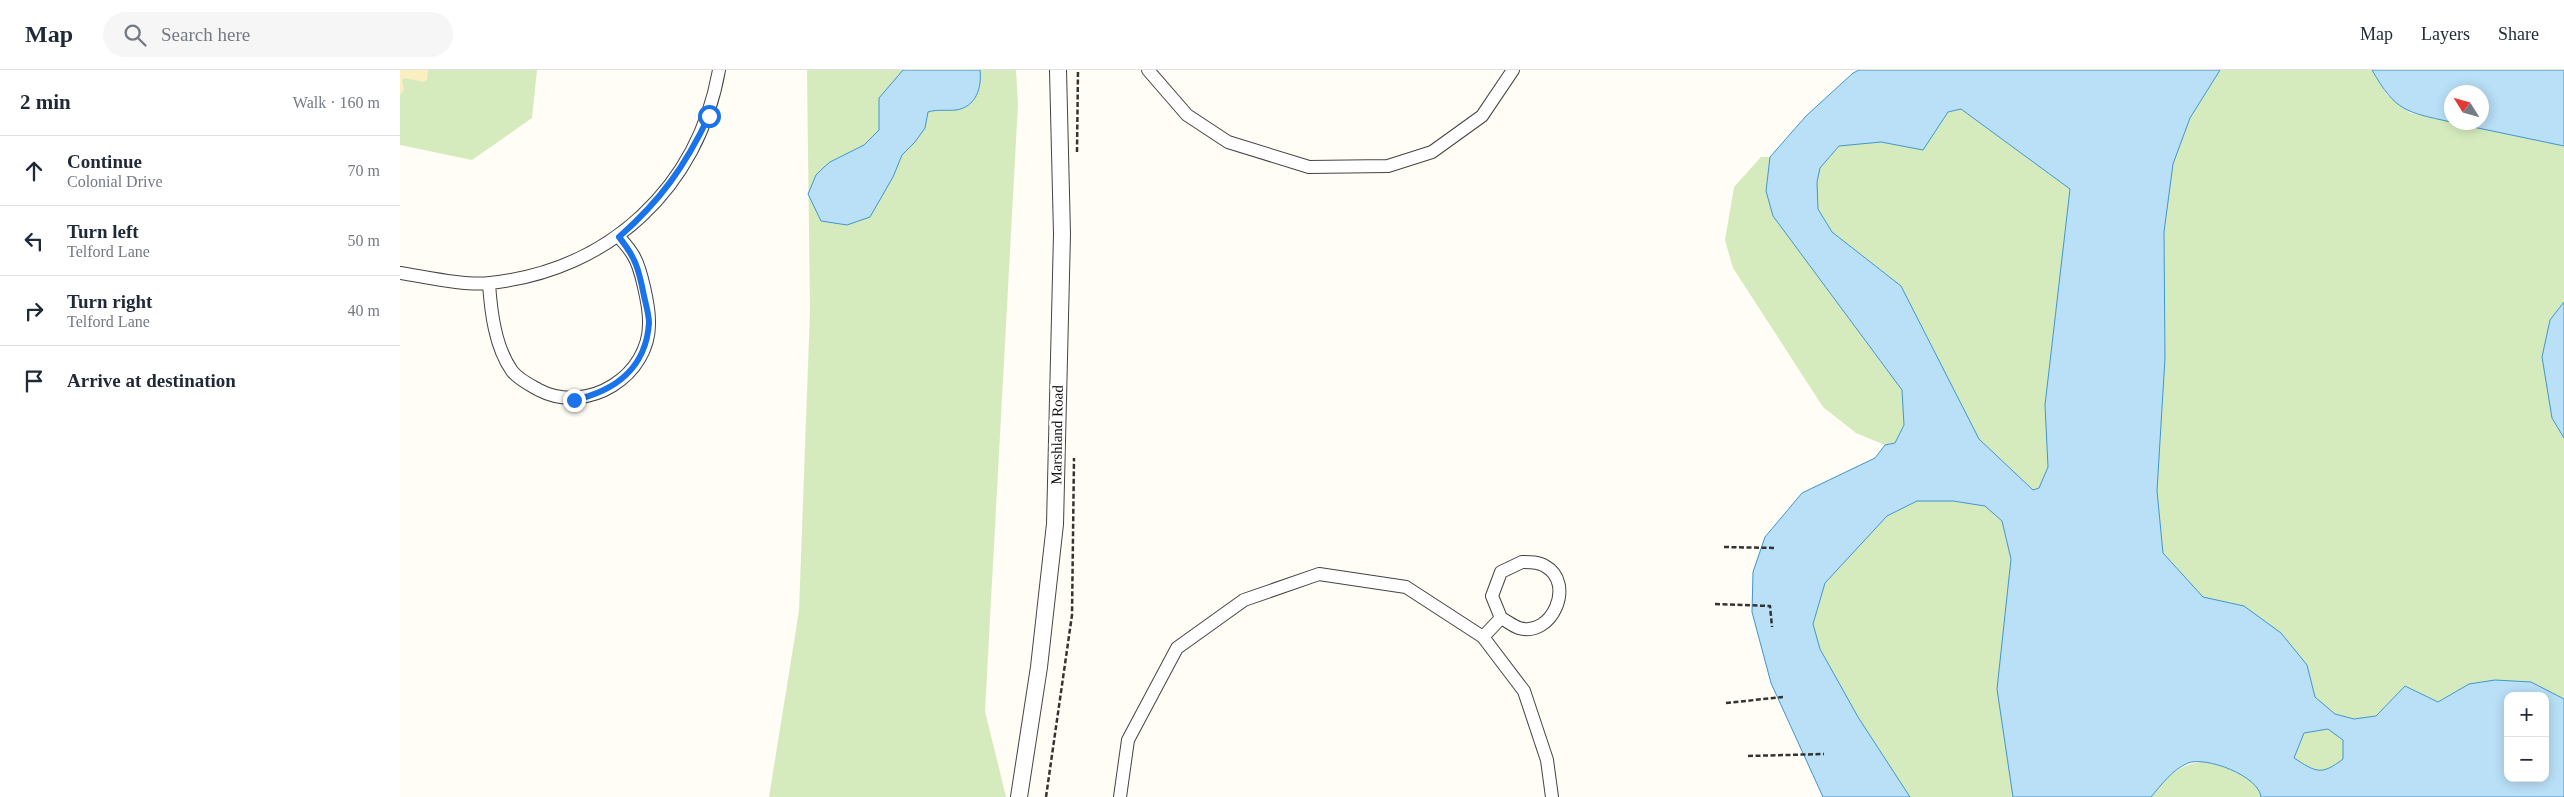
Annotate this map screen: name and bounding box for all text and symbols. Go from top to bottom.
search box [103,12,453,57]
text: Map [25,21,73,47]
icon: search [121,21,149,49]
text: Search here [161,24,250,45]
text: Map [2360,24,2393,44]
text: Layers [2421,24,2470,44]
text: Share [2498,24,2539,44]
north arrow [2444,85,2489,130]
text: 2 min [20,90,71,114]
text: Walk · 160 m [293,94,380,111]
route start [698,105,721,128]
text: Continue [67,151,142,172]
icon: ahead [20,157,48,185]
text: 70 m [348,162,380,179]
text: Colonial Drive [67,173,163,190]
text: Turn left [67,221,139,242]
icon: left [20,227,48,255]
text: 50 m [348,232,380,249]
text: Telford Lane [67,243,150,260]
text: Turn right [67,291,152,312]
icon: right [20,297,48,325]
text: 40 m [348,302,380,319]
text: Telford Lane [67,313,150,330]
icon: arrive [20,367,48,395]
text: Arrive at destination [67,370,236,391]
street label: Marshland Road [1048,385,1066,485]
route end [563,389,586,412]
map controls [2504,692,2549,782]
button: + [2504,692,2549,737]
button: − [2504,737,2549,782]

